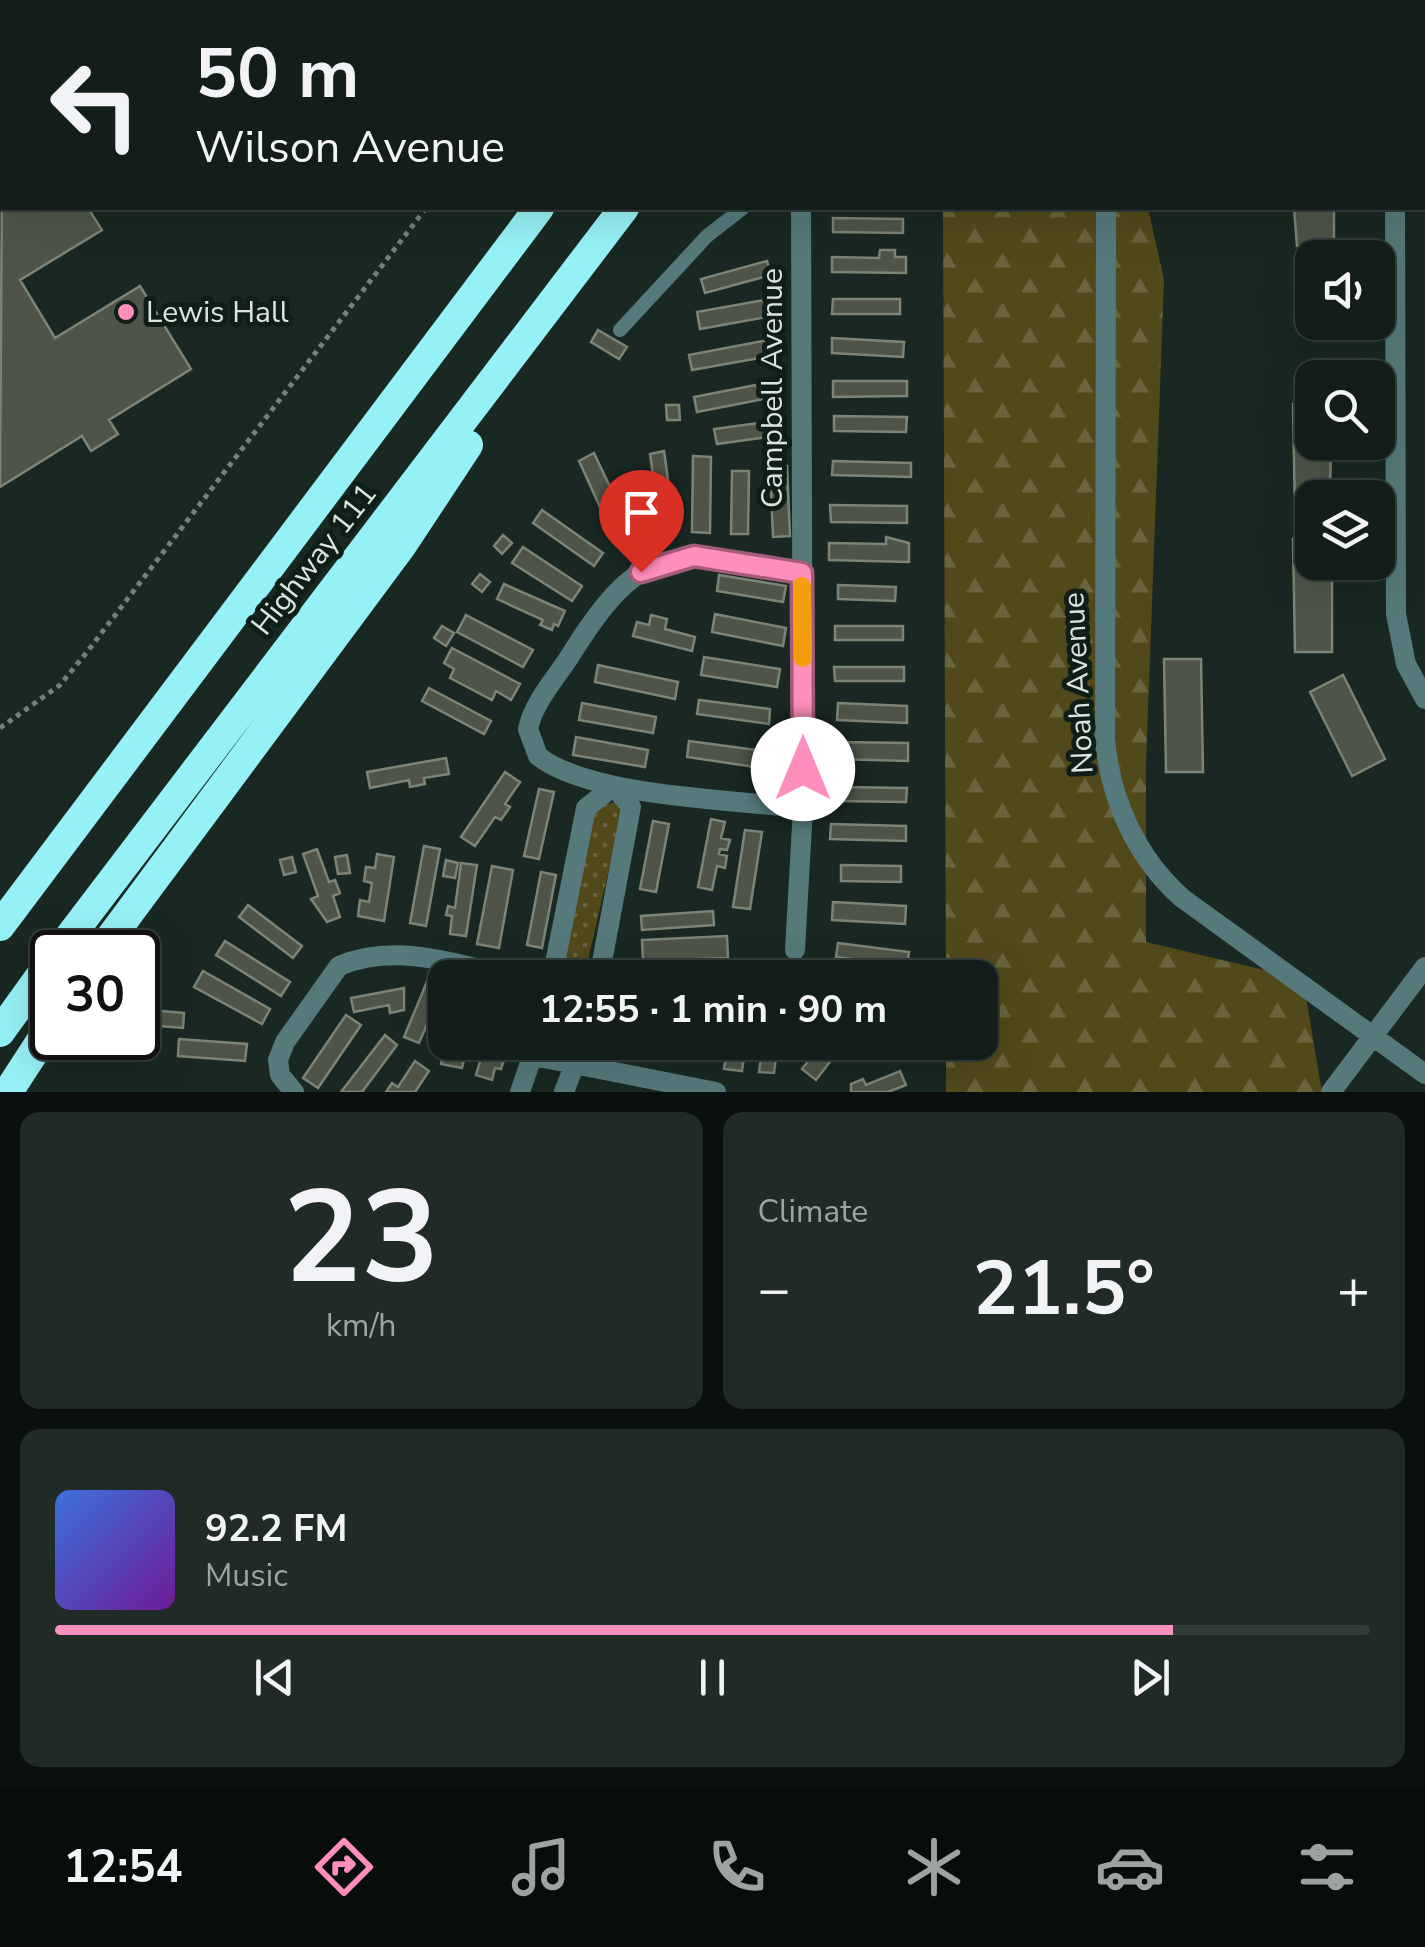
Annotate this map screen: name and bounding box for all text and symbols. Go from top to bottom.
text: 50 m [195,26,359,122]
icon: left [30,40,160,170]
text: Wilson Avenue [195,117,505,178]
map controls [1295,240,1395,580]
button: sound [1295,240,1395,340]
street label: Campbell Avenue [752,268,793,508]
place label: Lewis Hall [146,292,289,333]
marker: Lewis Hall [115,301,137,323]
button: search [1295,360,1395,460]
pin [599,470,684,573]
street label: Highway 111 [242,475,387,644]
button: layers [1295,480,1395,580]
icon: arrive [614,485,669,540]
street label: Noah Avenue [1053,591,1104,775]
position arrow [751,717,855,821]
speed limit sign: 30 [30,930,160,1060]
text: 12:55 · 1 min · 90 m [539,984,887,1035]
text: 23 [283,1150,439,1327]
text: Climate [758,1190,868,1233]
text: 21.5° [973,1238,1155,1340]
text: − [758,1252,791,1327]
text: + [1337,1252,1370,1327]
text: km/h [326,1304,397,1347]
text: 92.2 FM [205,1503,347,1554]
text: Music [205,1554,288,1597]
icon: previous [247,1650,302,1705]
icon: pause [685,1650,740,1705]
icon: next [1123,1650,1178,1705]
icon: directions [309,1832,379,1902]
icon: music [506,1832,576,1902]
icon: phone [702,1832,772,1902]
icon: climate [899,1832,969,1902]
icon: car [1095,1832,1165,1902]
icon: filters [1292,1832,1362,1902]
text: 12:54 [63,1837,182,1898]

